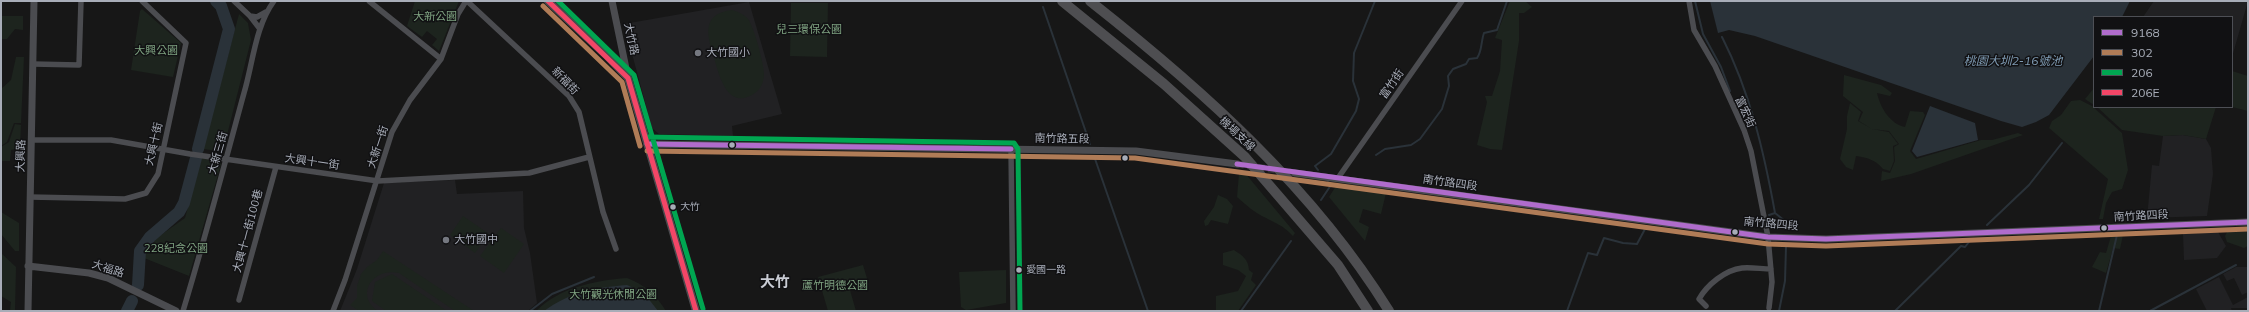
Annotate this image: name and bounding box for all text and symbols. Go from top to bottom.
park label: 大新公園 [413,10,457,24]
legend [2093,16,2233,108]
street label: 大竹路 [621,21,641,57]
park label: 兒三環保公園 [776,23,842,37]
text: 9168 [2131,25,2160,40]
park label: 大興公園 [134,44,178,58]
text: 302 [2131,45,2153,60]
place label: 大竹國小 [706,46,750,60]
marker: 大竹國小 [693,48,703,58]
water label: 桃園大圳2-16號池 [1964,54,2062,68]
street label: 新福街 [549,65,581,97]
text: 206 [2131,65,2153,80]
street label: 富竹街 [1377,67,1407,101]
text: 206E [2131,85,2160,100]
street label: 富宏街 [1732,94,1758,130]
street label: 機場支線 [1216,114,1258,154]
street label: 大興十街 [143,121,165,167]
street label: 大新一街 [365,124,391,170]
street label: 大新三街 [206,130,230,176]
street label: 南竹路五段 [1034,132,1090,146]
street label: 大興路 [14,139,28,173]
unlabelled marker [727,140,737,150]
street label: 大興十一街 [284,152,340,172]
unlabelled marker [1120,153,1130,163]
street label: 南竹路四段 [1422,173,1478,193]
street label: 大興十一街100巷 [231,188,265,274]
place label: 大竹 [680,201,700,213]
marker: 大竹 [668,202,678,212]
street label: 南竹路四段 [2113,208,2169,224]
street label: 南竹路四段 [1743,215,1799,233]
unlabelled marker [2099,223,2109,233]
unlabelled marker [1730,227,1740,237]
place label: 大竹國中 [454,233,498,247]
marker: 大竹國中 [441,235,451,245]
park label: 228紀念公園 [144,242,208,256]
street label: 大福路 [90,258,126,280]
place label: 愛國一路 [1026,264,1066,276]
marker: 愛國一路 [1014,265,1024,275]
district label: 大竹 [760,273,790,291]
park label: 蘆竹明德公園 [802,279,868,293]
park label: 大竹觀光休閒公園 [569,288,657,302]

